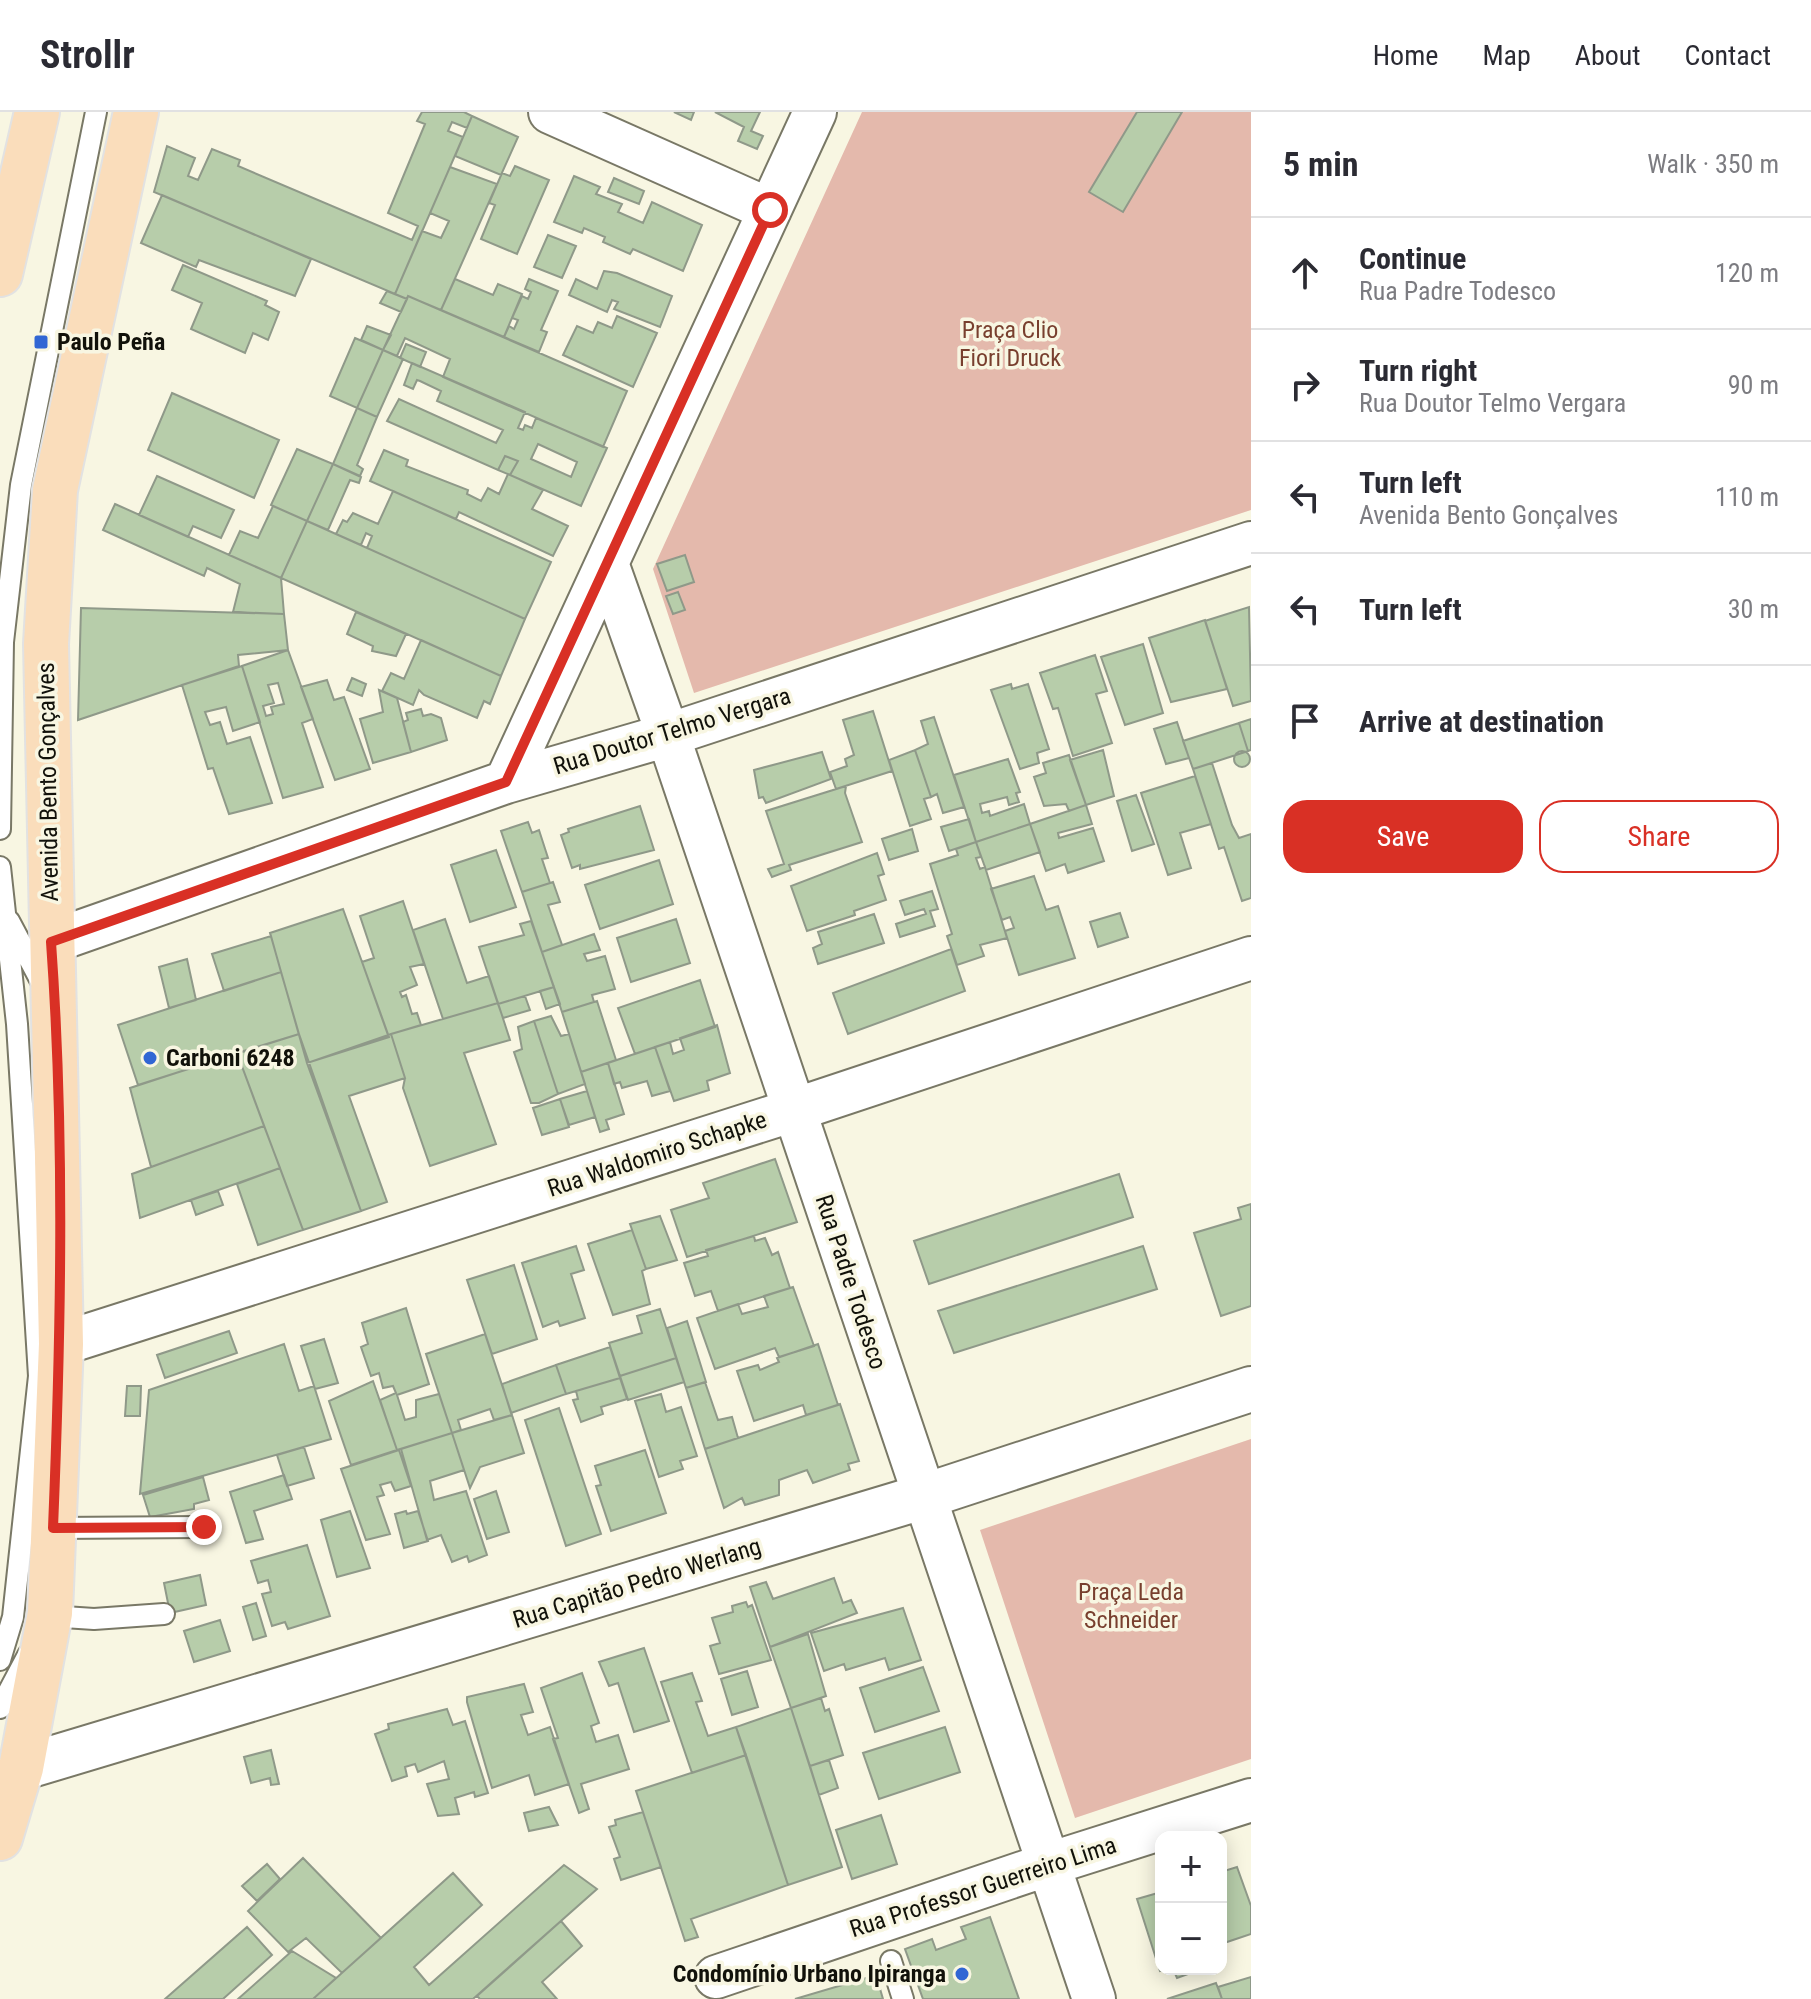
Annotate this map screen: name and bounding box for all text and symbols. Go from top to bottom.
text: Strollr [40,33,135,77]
text: Home [1373,39,1438,72]
text: Map [1482,39,1531,72]
text: About [1575,39,1641,72]
text: Contact [1685,39,1771,72]
text: 5 min [1283,144,1359,184]
text: Walk · 350 m [1647,149,1779,179]
route start [752,192,788,228]
text: Continue [1359,241,1466,276]
icon: ahead [1283,251,1327,295]
text: 120 m [1715,258,1779,288]
text: Rua Padre Todesco [1359,276,1556,306]
park label: Praça Clio Fiori Druck [959,316,1061,372]
place label: Paulo Peña [57,328,165,356]
marker: Paulo Peña [32,333,50,351]
text: Turn right [1359,353,1477,388]
icon: right [1283,363,1327,407]
text: 90 m [1728,370,1779,400]
text: Rua Doutor Telmo Vergara [1359,388,1626,418]
text: Turn left [1359,465,1462,500]
icon: left [1283,475,1327,519]
text: 110 m [1715,482,1779,512]
text: Avenida Bento Gonçalves [1359,500,1618,530]
icon: left [1283,587,1327,631]
text: Turn left [1359,592,1462,627]
text: 30 m [1728,594,1779,624]
street label: Avenida Bento Gonçalves [32,662,64,902]
street label: Rua Doutor Telmo Vergara [550,682,794,780]
icon: arrive [1283,699,1327,743]
text: Arrive at destination [1359,704,1604,739]
button: Save [1283,800,1523,873]
button: Share [1539,800,1779,873]
place label: Carboni 6248 [166,1044,295,1072]
marker: Carboni 6248 [141,1049,159,1067]
street label: Rua Waldomiro Schapke [544,1105,770,1203]
street label: Rua Padre Todesco [810,1191,892,1373]
route end [186,1509,222,1545]
street label: Rua Capitão Pedro Werlang [510,1532,764,1634]
park label: Praça Leda Schneider [1078,1578,1184,1634]
street label: Rua Professor Guerreiro Lima [846,1831,1120,1943]
map controls [1155,1831,1227,1975]
button: + [1155,1831,1227,1903]
button: − [1155,1903,1227,1975]
place label: Condomínio Urbano Ipiranga [673,1960,946,1988]
marker: Condomínio Urbano Ipiranga [953,1965,971,1983]

